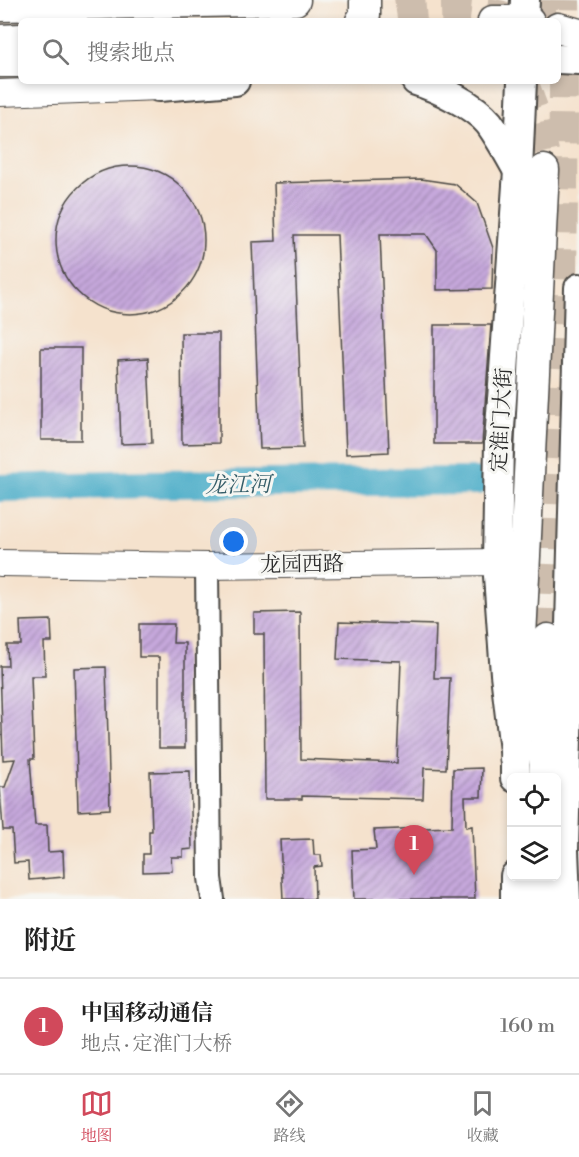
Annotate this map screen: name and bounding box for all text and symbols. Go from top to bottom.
search box [18,18,561,84]
icon: search [39,35,72,68]
text: 搜索地点 [87,40,175,67]
street label: 定淮门大街 [486,367,518,473]
water label: 龙江河 [205,471,275,500]
your location [219,527,248,556]
street label: 龙园西路 [260,551,344,579]
map controls [507,773,561,881]
button: locate [507,773,561,827]
pin: 1 [394,826,434,875]
button: layers [507,827,561,881]
text: 附近 [24,925,76,957]
text: 中国移动通信 [81,1000,213,1027]
text: 1 [39,1014,48,1039]
text: 160 m [500,1014,555,1039]
text: 地点 · 定淮门大桥 [81,1032,233,1057]
tab: 地图 [80,1087,113,1146]
tab: 路线 [273,1087,306,1146]
tab: 收藏 [466,1087,499,1146]

